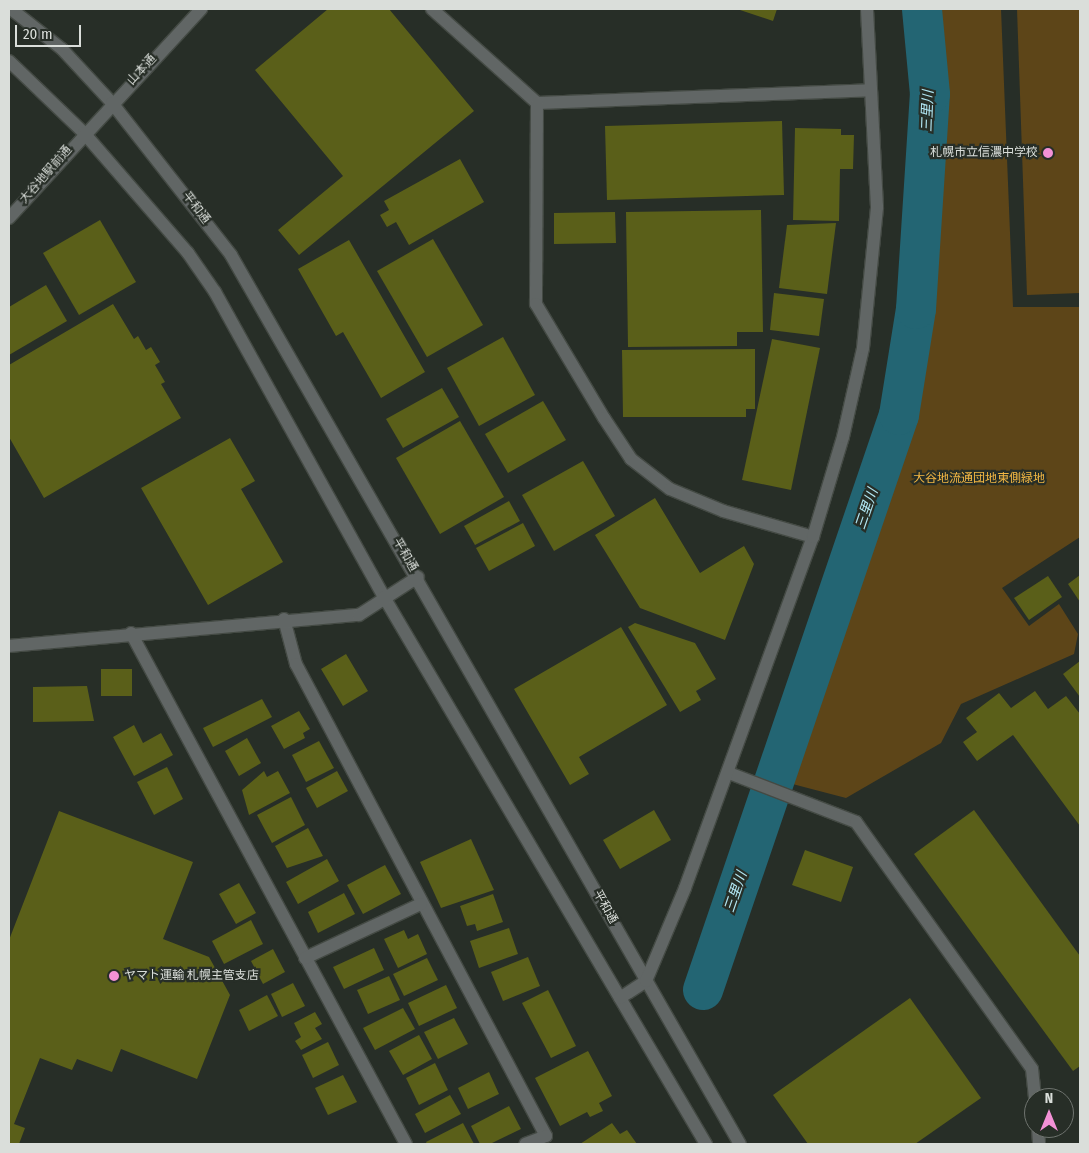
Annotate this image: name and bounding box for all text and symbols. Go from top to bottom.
scale bar [18,15,84,47]
text: 20 m [23,25,53,43]
street label: 山本通 [124,52,160,88]
water label: 三里川 [919,90,937,132]
street label: 大谷地駅前通 [17,143,75,207]
place label: 札幌市立信濃中学校 [930,146,1038,160]
marker: 札幌市立信濃中学校 [1042,147,1054,159]
street label: 平和通 [179,189,213,227]
park label: 大谷地流通団地東側緑地 [913,472,1045,486]
water label: 三里川 [852,486,882,532]
street label: 平和通 [390,536,420,574]
water label: 三里川 [721,869,751,915]
street label: 平和通 [590,888,620,926]
place label: ヤマト運輸 札幌主管支店 [124,969,259,983]
marker: ヤマト運輸 札幌主管支店 [108,970,120,982]
north arrow [1024,1088,1074,1138]
text: N [1045,1090,1053,1107]

